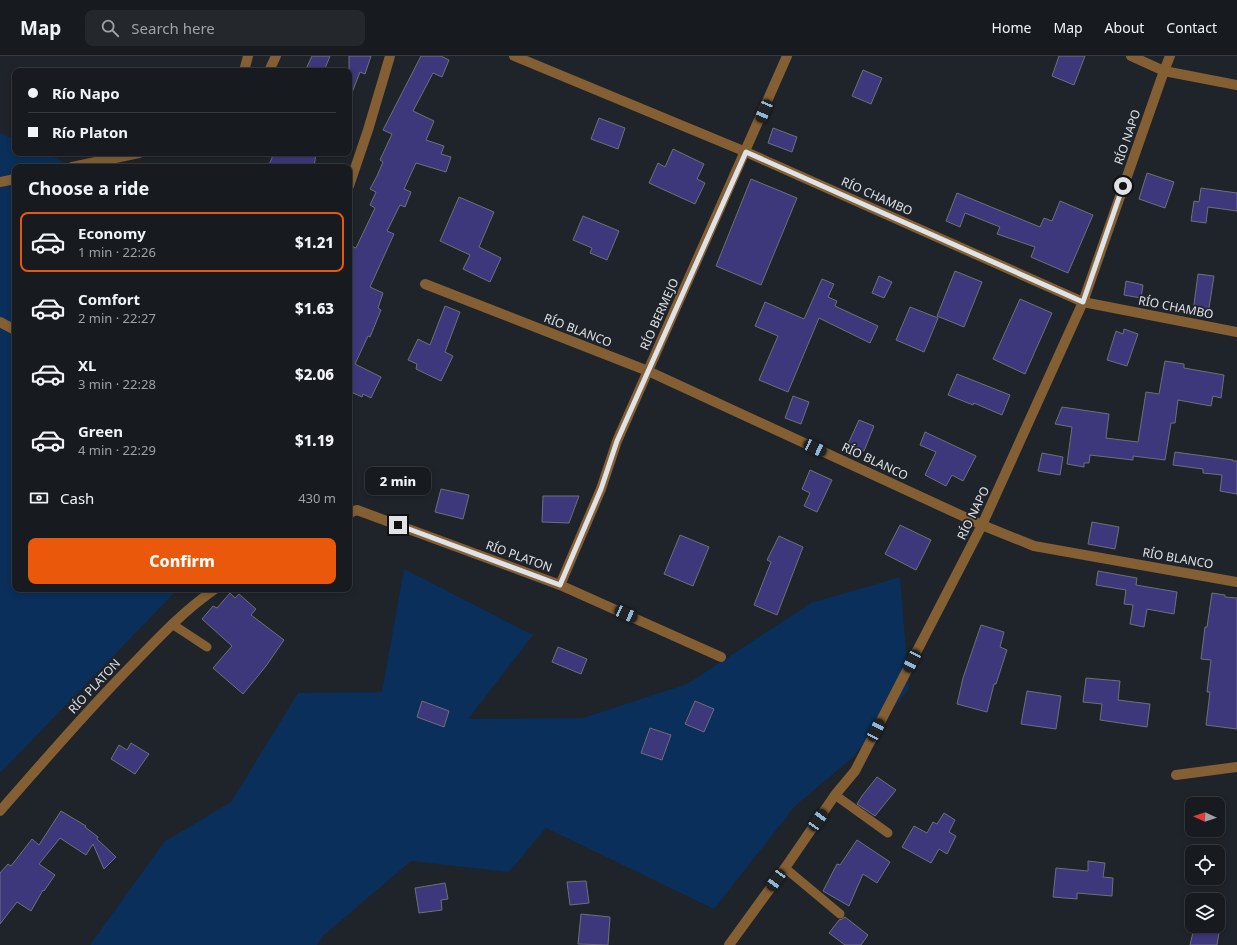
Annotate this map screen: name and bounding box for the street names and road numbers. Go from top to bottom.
street label: RÍO NAPO [1110,107,1144,167]
street label: RÍO CHAMBO [839,173,915,219]
street label: RÍO BERMEJO [636,275,682,353]
street label: RÍO CHAMBO [1137,291,1215,323]
street label: RÍO BLANCO [542,309,614,351]
street label: RÍO BLANCO [839,438,911,484]
street label: RÍO NAPO [953,483,993,543]
street label: RÍO PLATON [484,536,554,576]
street label: RÍO BLANCO [1141,543,1215,573]
street label: RÍO PLATON [64,655,124,717]

